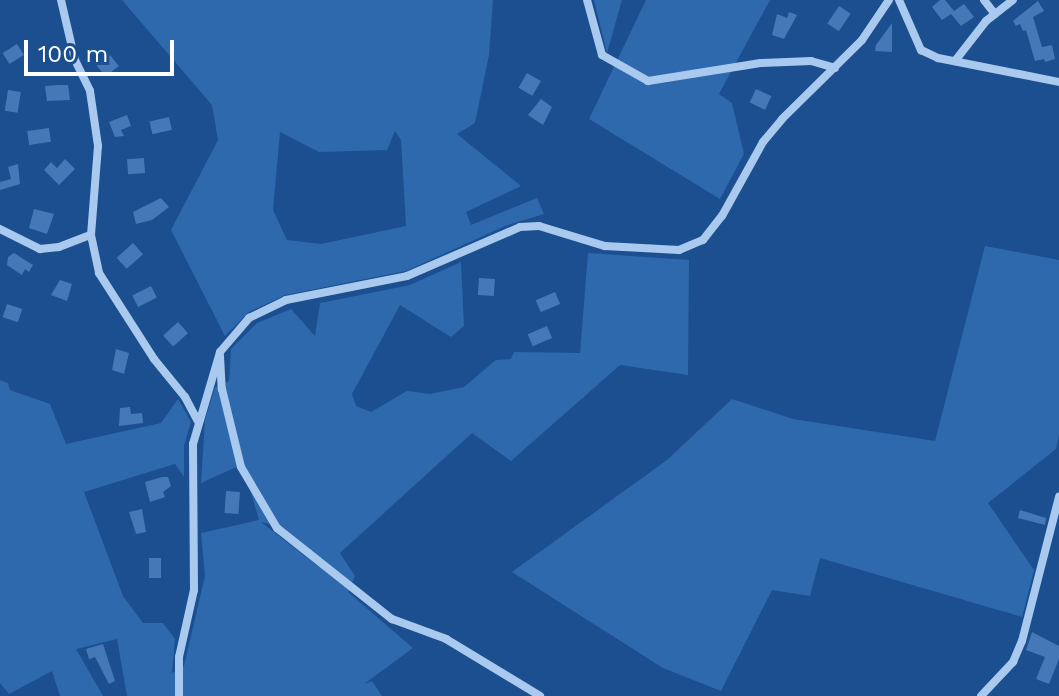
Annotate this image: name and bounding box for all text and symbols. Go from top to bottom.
scale bar [28,24,178,74]
text: 100 m [38,40,108,68]

